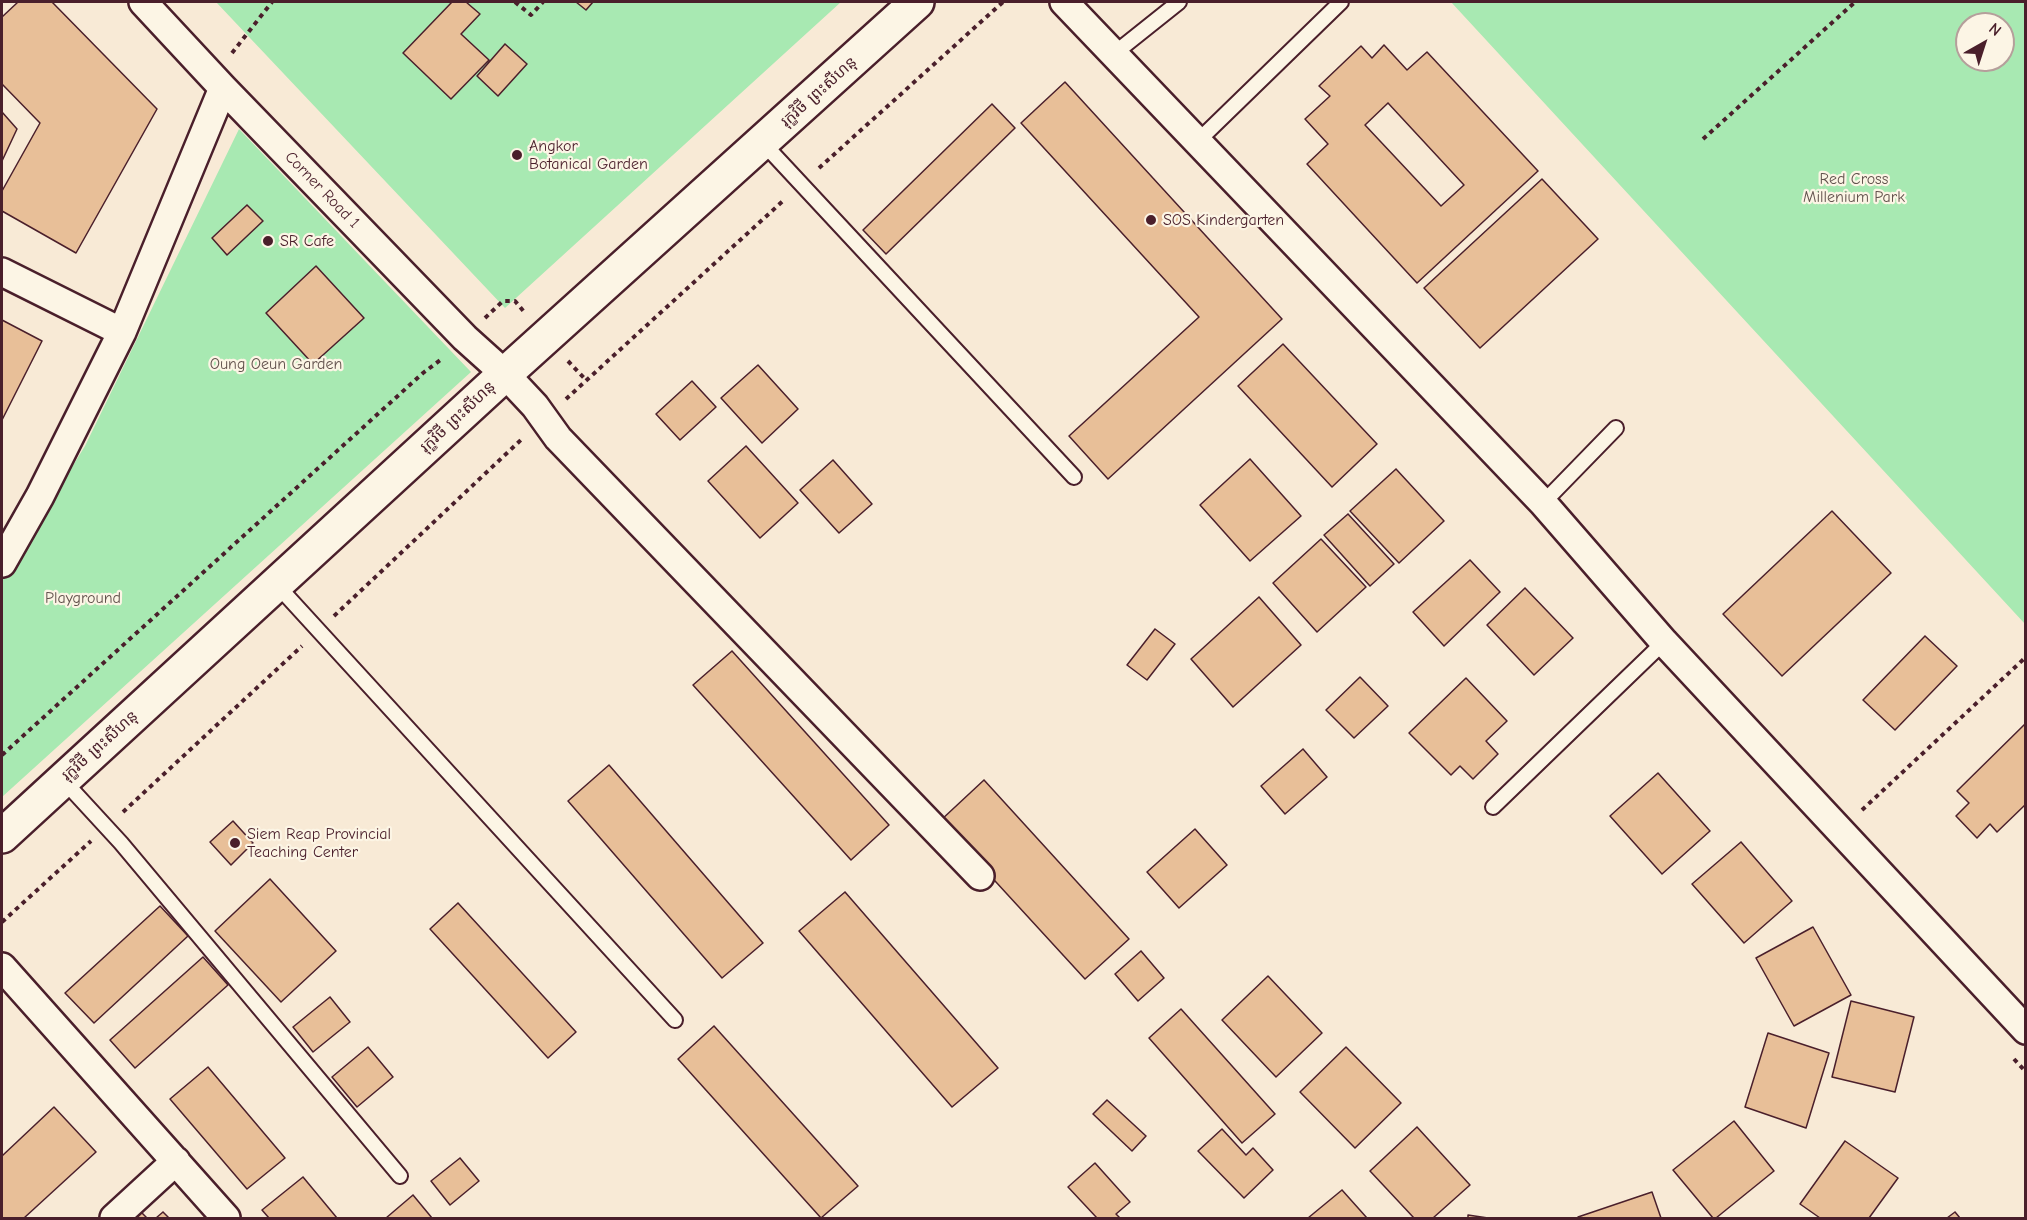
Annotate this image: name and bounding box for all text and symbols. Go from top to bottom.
north arrow [1955,12,2015,72]
text: N [1985,19,2005,40]
street label: រុក្ខវិថី ព្រះសីហនុ [777,53,861,131]
place label: Angkor Botanical Garden [529,136,648,174]
street label: Corner Road 1 [281,148,363,232]
marker: Angkor Botanical Garden [510,148,524,162]
park label: Red Cross Millenium Park [1803,169,1905,207]
place label: SOS Kindergarten [1163,210,1284,230]
marker: SOS Kindergarten [1144,213,1158,227]
place label: SR Cafe [280,231,334,251]
marker: SR Cafe [261,234,275,248]
park label: Oung Oeun Garden [210,354,342,374]
street label: រុក្ខវិថី ព្រះសីហនុ [416,377,500,457]
park label: Playground [45,588,121,608]
street label: រុក្ខវិថី ព្រះសីហនុ [58,707,142,785]
place label: Siem Reap Provincial Teaching Center [247,824,391,862]
marker: Siem Reap Provincial Teaching Center [228,836,242,850]

